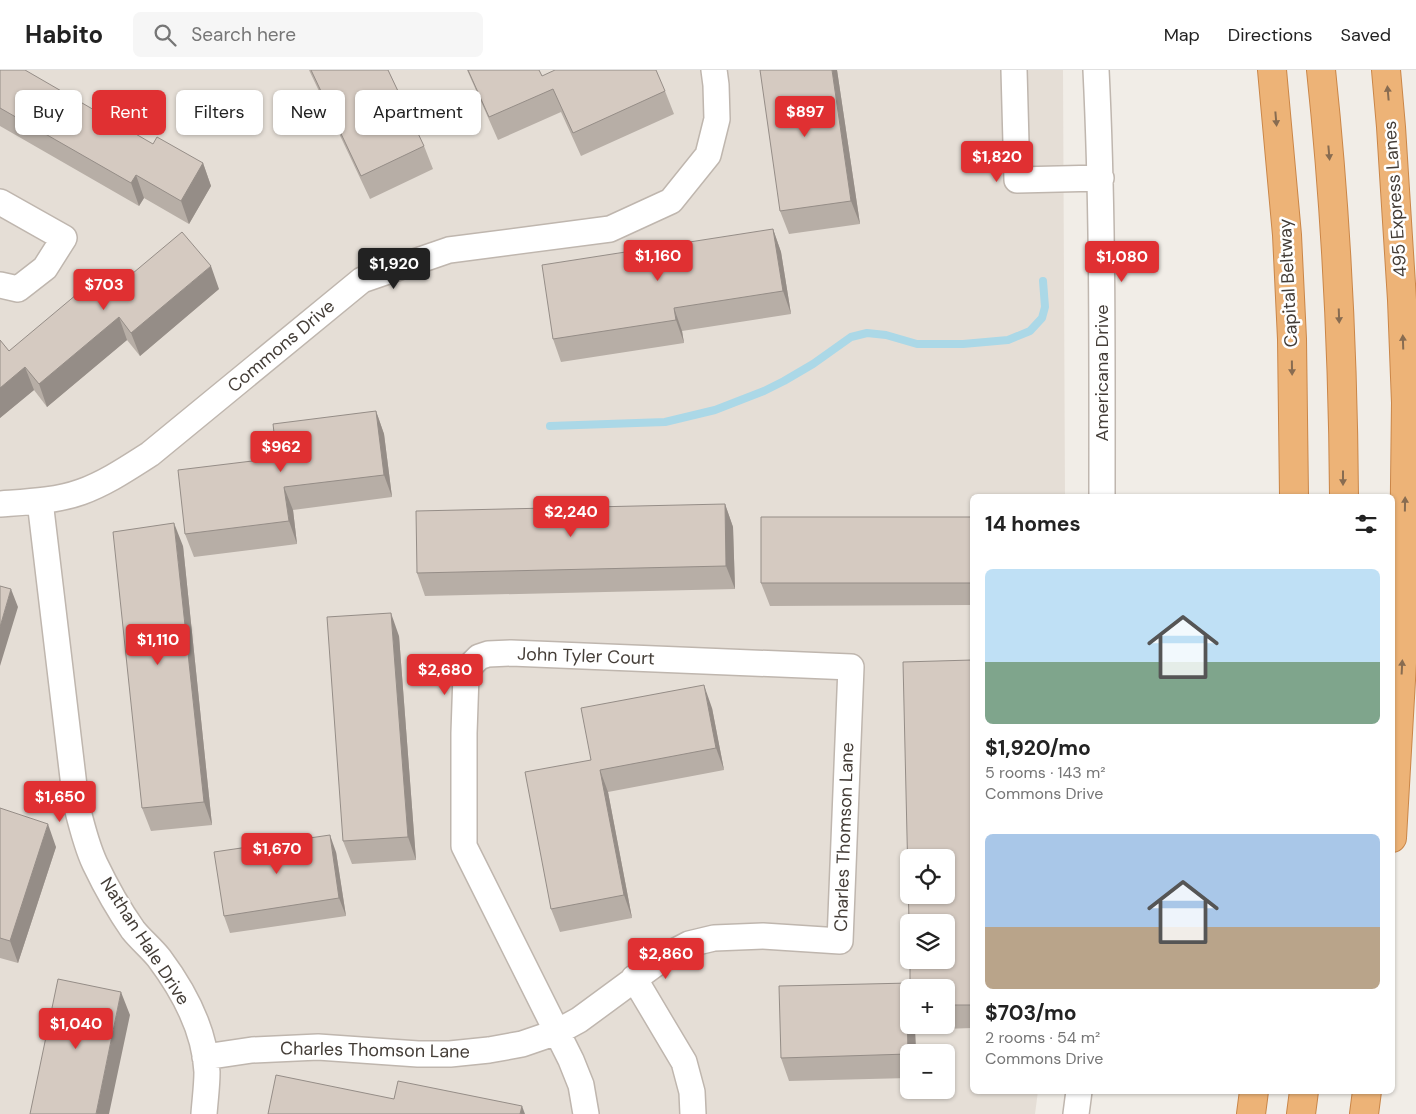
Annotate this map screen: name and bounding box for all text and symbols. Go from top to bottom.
search box [133,12,483,57]
text: Habito [25,19,103,50]
icon: search [151,21,179,49]
text: Search here [191,22,296,47]
text: Map [1164,23,1200,47]
text: Directions [1228,23,1313,47]
text: Saved [1341,23,1391,47]
one-way arrow [1383,84,1391,100]
chip: Buy [15,90,82,135]
chip: Rent [92,90,166,135]
chip: Filters [176,90,263,135]
chip: New [273,90,345,135]
chip: Apartment [355,90,481,135]
pin: $897 [775,96,835,138]
text: $897 [786,101,824,122]
one-way arrow [1272,111,1280,127]
street label: 495 Express Lanes [1378,120,1412,278]
pin: $1,820 [956,140,1038,183]
text: $1,820 [972,146,1022,167]
one-way arrow [1325,146,1333,162]
street label: Capital Beltway [1273,218,1303,348]
pin: $1,160 [617,240,699,282]
pin: $1,080 [1081,240,1163,283]
text: $1,160 [635,245,681,266]
text: $1,080 [1096,246,1148,267]
pin: $1,920 [353,248,435,290]
text: $1,920 [369,253,419,274]
pin: $703 [74,268,134,311]
text: $703 [84,274,124,295]
street label: Commons Drive [222,294,340,398]
street label: Americana Drive [1090,305,1114,441]
one-way arrow [1336,308,1344,324]
one-way arrow [1399,334,1407,350]
one-way arrow [1288,360,1296,376]
pin: $962 [251,430,311,473]
text: $962 [261,436,301,457]
one-way arrow [1340,470,1348,486]
pin: $2,240 [530,496,612,538]
one-way arrow [1401,496,1409,512]
text: $2,240 [544,501,598,522]
text: 14 homes [985,510,1081,538]
icon: filters [1352,510,1380,538]
icon: home [1138,602,1228,692]
pin: $1,110 [117,624,199,666]
text: $1,110 [137,629,179,650]
street label: John Tyler Court [517,642,655,670]
pin: $2,680 [404,654,486,696]
text: $2,680 [418,659,472,680]
one-way arrow [1399,659,1407,675]
text: $1,920/mo [985,734,1091,762]
street label: Charles Thomson Lane [829,742,859,932]
text: 5 rooms · 143 m² [985,762,1106,783]
pin: $1,650 [19,780,101,823]
text: Commons Drive [985,783,1103,804]
text: $1,650 [35,786,85,807]
pin: $1,670 [236,832,318,875]
text: $1,670 [252,838,302,859]
map controls [900,849,955,1099]
button: locate [900,849,955,904]
icon: home [1138,867,1228,957]
street label: Nathan Hale Drive [95,872,195,1010]
button: layers [900,914,955,969]
pin: $2,860 [625,938,707,980]
text: $2,860 [639,943,693,964]
button: + [900,979,955,1034]
text: $703/mo [985,999,1077,1027]
pin: $1,040 [35,1008,117,1050]
text: $1,040 [50,1013,102,1034]
text: 2 rooms · 54 m² [985,1027,1100,1048]
street label: Charles Thomson Lane [280,1036,470,1064]
button: − [900,1044,955,1099]
text: Commons Drive [985,1048,1103,1069]

